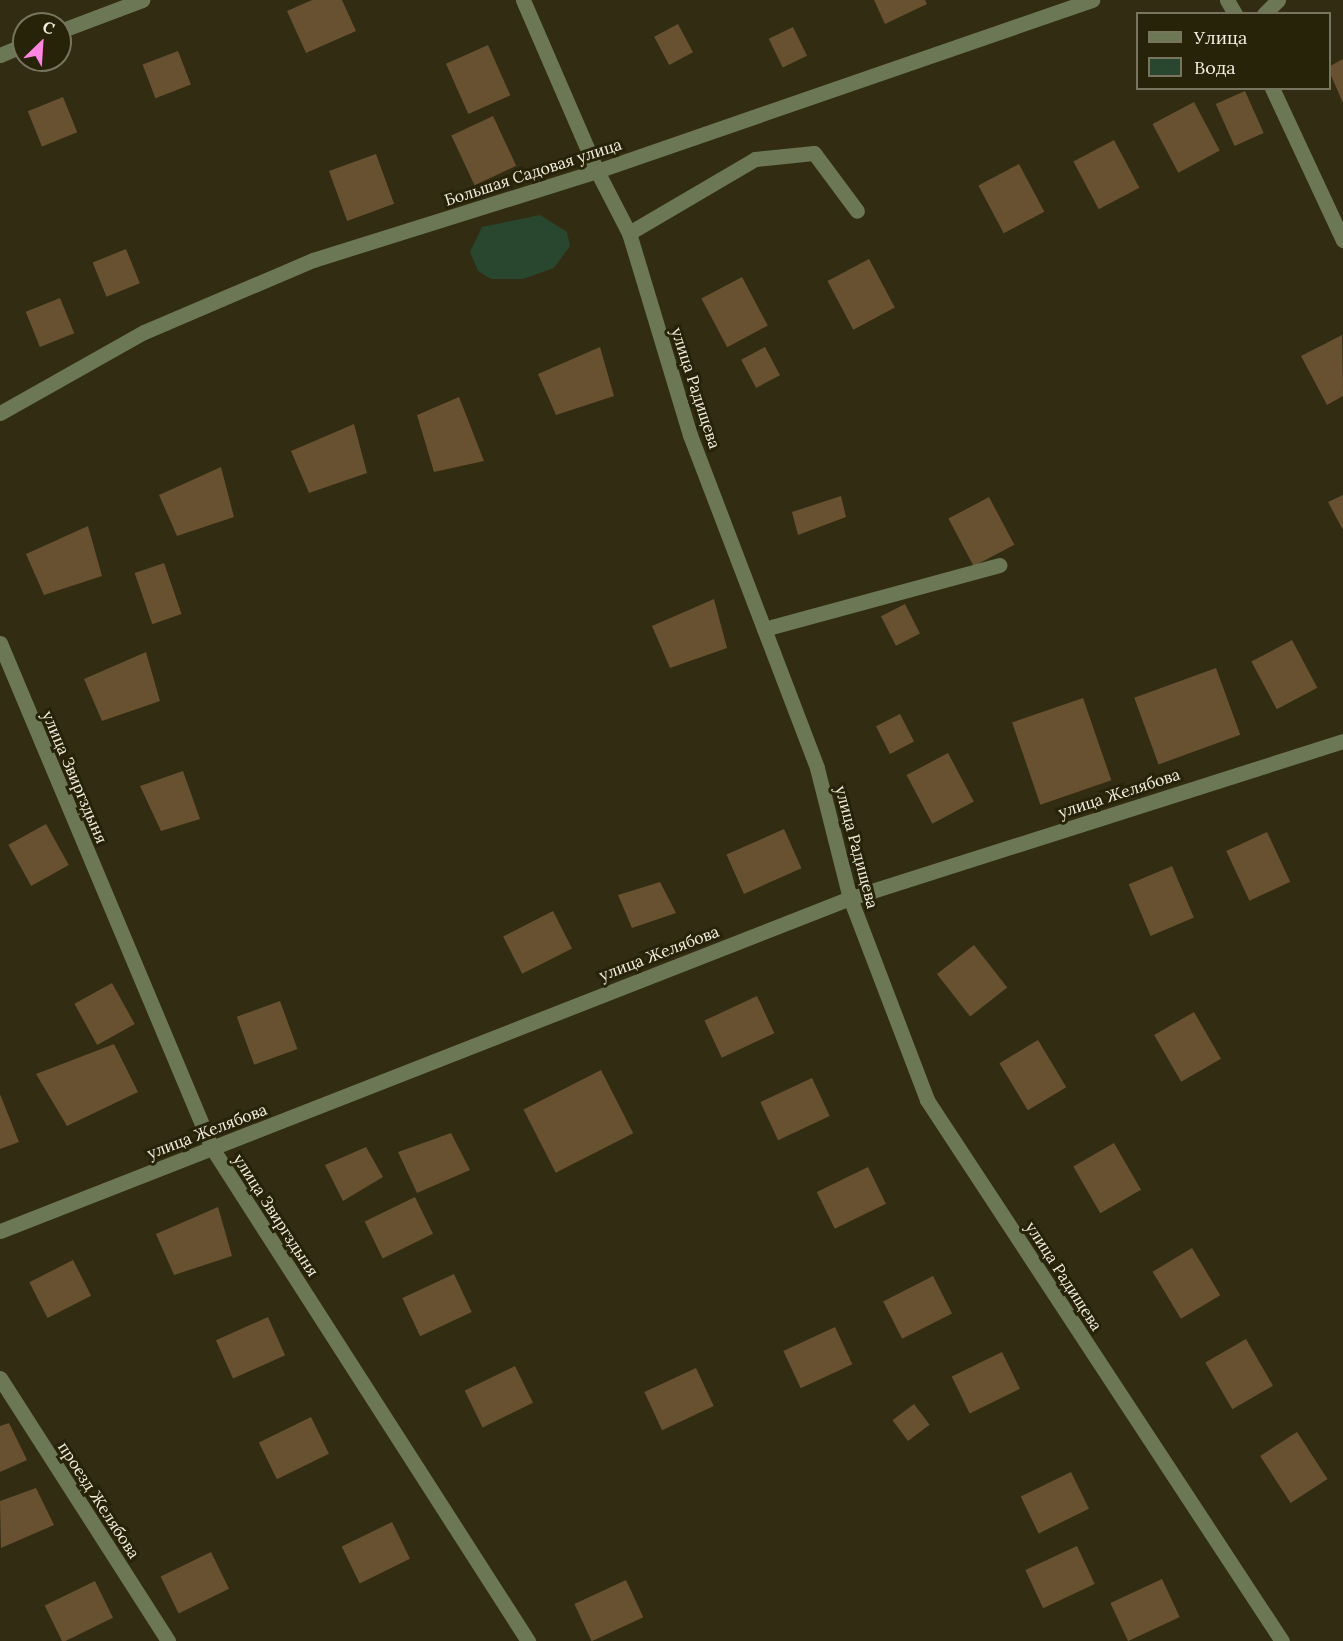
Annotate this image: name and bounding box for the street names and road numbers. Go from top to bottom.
street label: Большая Садовая улица [442,134,624,210]
street label: улица Радищева [667,325,725,451]
street label: улица Звиргздыня [38,708,112,846]
street label: улица Желябова [1056,764,1182,822]
street label: улица Радищева [831,783,883,911]
street label: улица Желябова [596,921,722,985]
street label: улица Желябова [144,1099,270,1163]
street label: улица Звиргздыня [229,1150,323,1280]
street label: улица Радищева [1022,1218,1106,1334]
street label: проезд Желябова [54,1438,144,1562]

